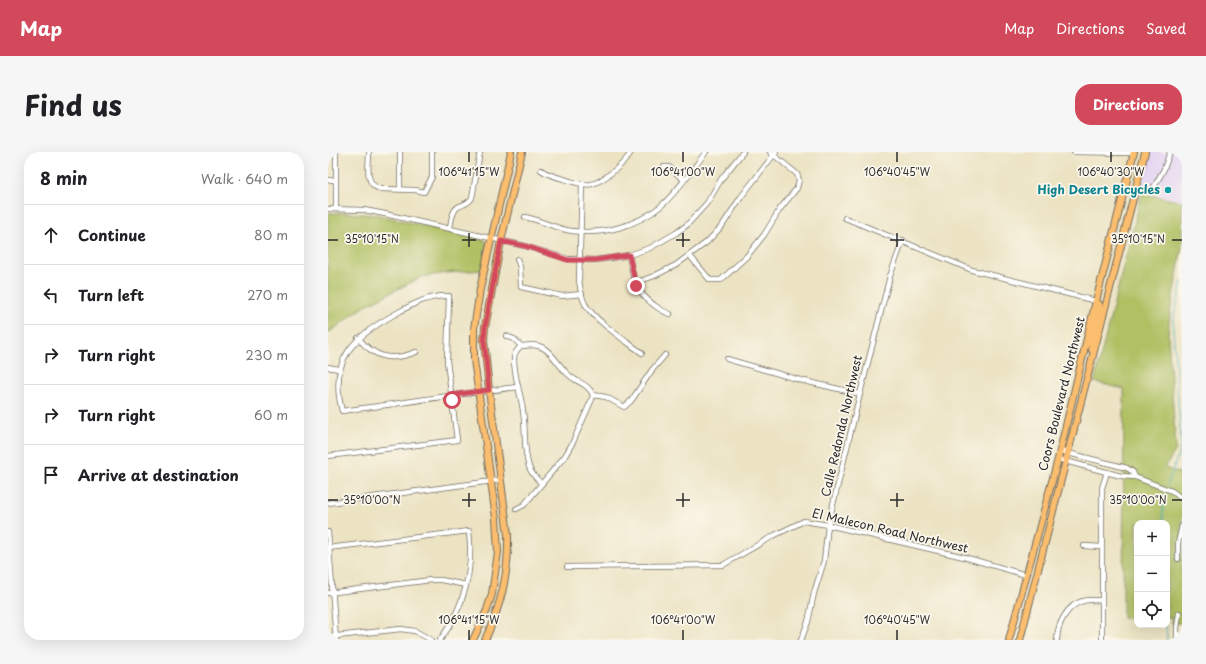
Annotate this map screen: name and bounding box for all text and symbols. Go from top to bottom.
text: Map [20,14,62,42]
text: Map [1004,18,1034,39]
text: Directions [1056,18,1124,39]
text: Saved [1146,18,1186,39]
text: Find us [24,83,122,126]
button: Directions [1075,84,1182,125]
text: 106°41'15"W [439,164,500,179]
text: 106°41'00"W [651,164,716,179]
text: 106°40'45"W [864,164,931,179]
text: 106°40'30"W [1077,164,1145,179]
text: 8 min [40,165,88,191]
text: Walk · 640 m [201,169,288,188]
place label: High Desert Bicycles [1037,180,1160,198]
marker: High Desert Bicycles [1163,185,1173,195]
text: Continue [78,223,146,246]
icon: ahead [40,224,62,246]
text: 80 m [254,225,288,244]
text: 35°10'15"N [345,231,399,246]
text: 35°10'15"N [1111,231,1165,246]
route end [627,277,645,295]
text: Turn left [78,283,144,306]
icon: left [40,284,62,306]
text: 270 m [247,285,288,304]
street label: Coors Boulevard Northwest [1033,315,1089,473]
text: Turn right [78,343,155,366]
icon: right [40,344,62,366]
text: 230 m [246,345,288,364]
street label: Calle Redonda Northwest [816,353,866,498]
route start [443,391,461,409]
text: Turn right [78,403,155,426]
icon: right [40,404,62,426]
text: 60 m [254,405,288,424]
text: Arrive at destination [78,463,239,486]
icon: arrive [40,464,62,486]
text: 35°10'00"N [343,492,401,507]
text: 35°10'00"N [1109,492,1167,507]
street label: El Malecon Road Northwest [810,503,970,557]
map controls [1134,520,1170,628]
button: + [1134,520,1170,556]
button: − [1134,556,1170,592]
button: locate [1134,592,1170,628]
text: 106°41'15"W [439,612,500,627]
text: 106°41'00"W [651,612,716,627]
text: 106°40'45"W [864,612,931,627]

